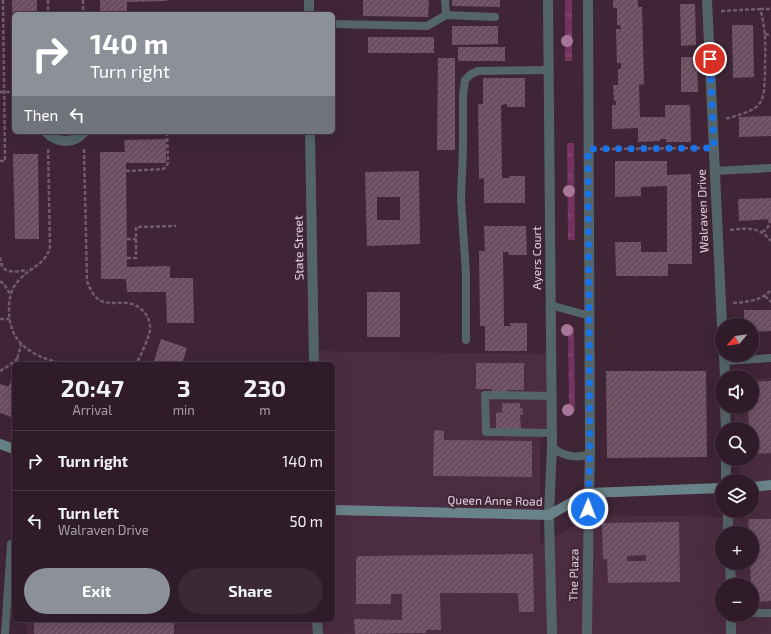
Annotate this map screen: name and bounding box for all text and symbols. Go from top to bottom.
text: 140 m [90,26,168,60]
icon: right [24,28,76,80]
pin [693,42,727,76]
icon: arrive [699,48,721,70]
text: Turn right [90,60,170,82]
icon: left [66,104,88,126]
text: Then [24,106,58,124]
street label: Walraven Drive [694,169,710,253]
street label: State Street [290,215,306,281]
street label: Ayers Court [529,226,543,290]
north arrow [715,318,759,362]
map controls [715,318,759,622]
button: sound [715,370,759,414]
text: 20:47 [61,373,124,402]
text: 3 [177,373,191,402]
text: 230 [244,373,286,402]
text: Arrival [73,402,112,418]
text: min [173,402,195,418]
text: m [259,402,271,418]
button: search [715,422,759,466]
icon: right [24,450,46,472]
text: Turn right [58,452,128,470]
text: 140 m [282,452,323,470]
button: layers [715,474,759,518]
position arrow [567,488,609,530]
street label: Queen Anne Road [447,492,543,509]
text: Turn left [58,504,119,522]
icon: left [24,510,46,532]
text: 50 m [289,512,323,530]
text: Walraven Drive [58,522,149,538]
button: + [715,526,759,570]
street label: The Plaza [566,548,580,602]
button: Exit [24,568,170,614]
button: Share [178,568,323,614]
button: − [715,578,759,622]

